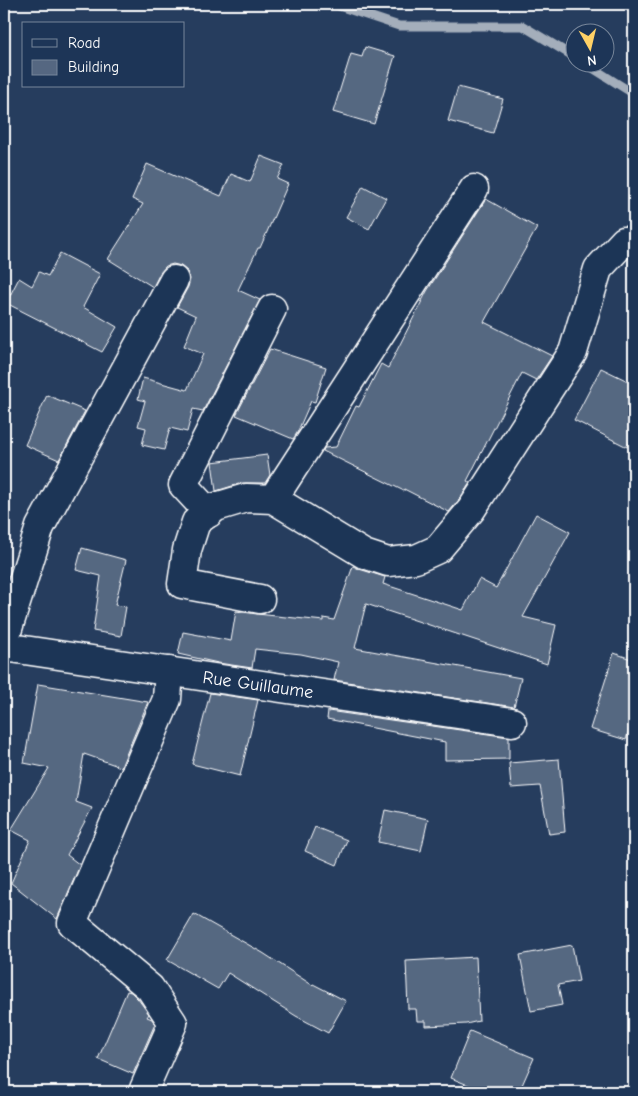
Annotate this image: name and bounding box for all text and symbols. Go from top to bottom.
legend [22,22,185,88]
north arrow [566,22,616,72]
text: Road [68,34,100,52]
text: N [586,51,597,69]
text: Building [68,58,119,76]
street label: Rue Guillaume [201,667,315,703]

